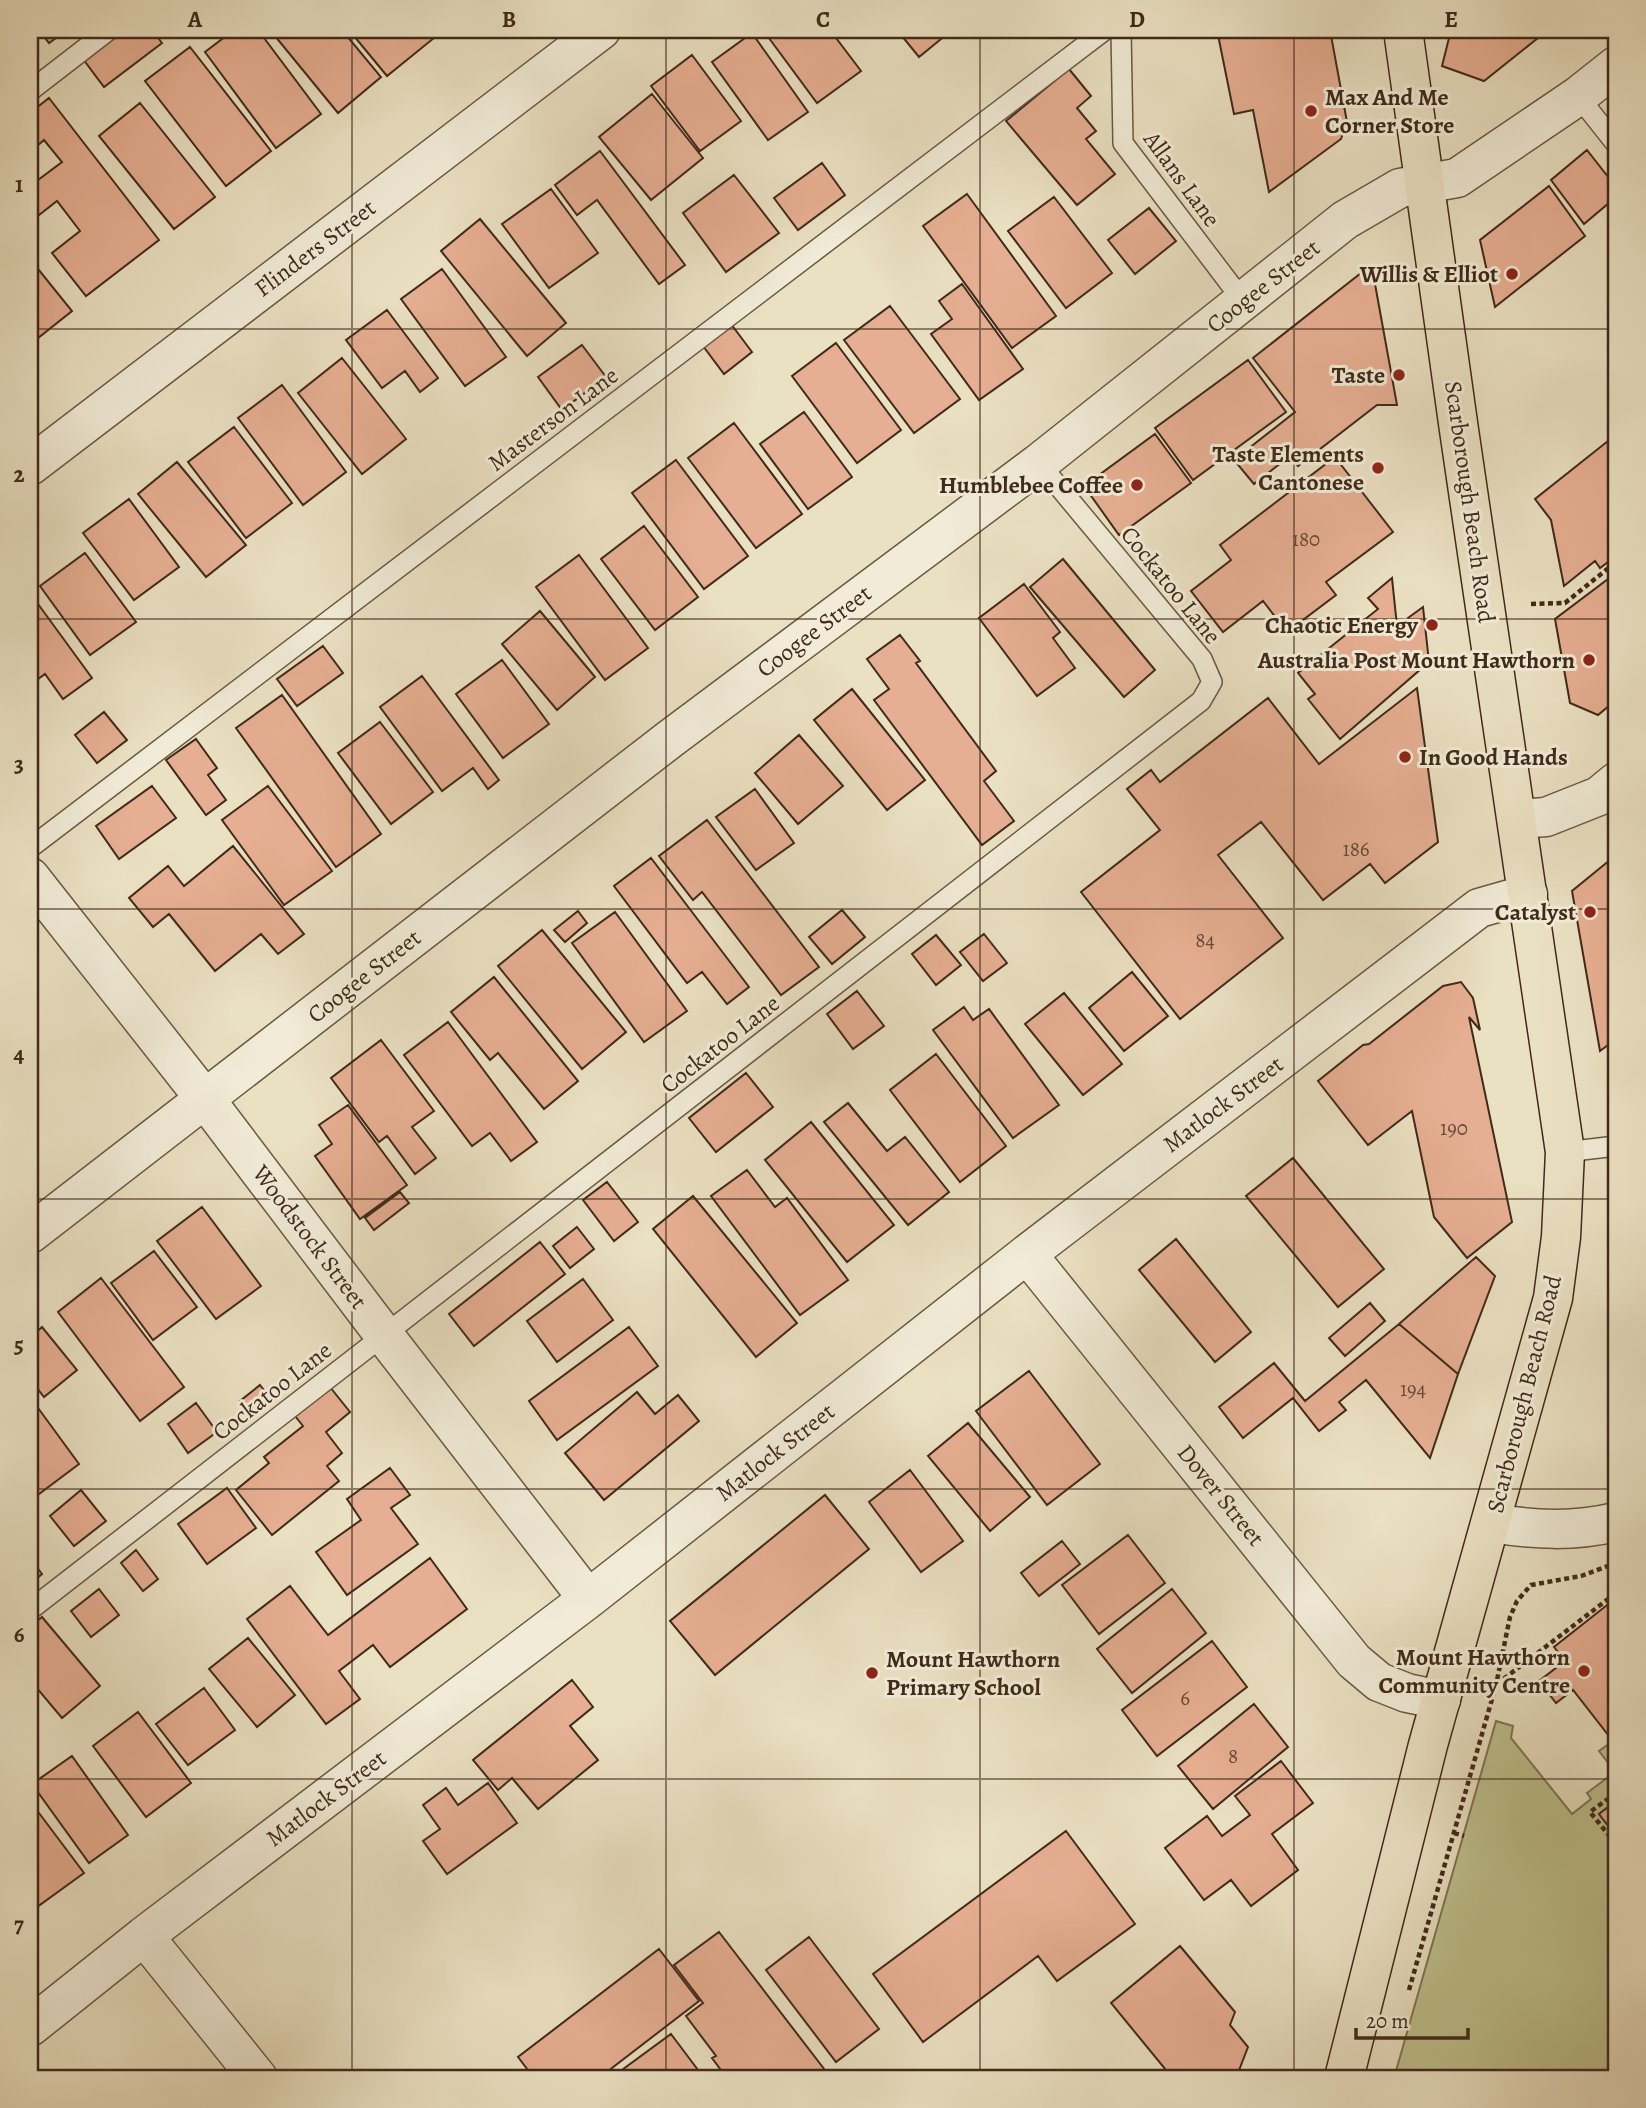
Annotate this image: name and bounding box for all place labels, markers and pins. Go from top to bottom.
place label: Max And Me Corner Store [1325,81,1454,141]
marker: Max And Me Corner Store [1303,103,1319,119]
place label: Willis & Elliot [1359,258,1498,290]
marker: Willis & Elliot [1504,266,1520,282]
place label: Taste [1332,359,1385,391]
marker: Taste [1391,367,1407,383]
place label: Taste Elements Cantonese [1212,438,1364,498]
marker: Taste Elements Cantonese [1370,460,1386,476]
place label: Humblebee Coffee [939,469,1123,501]
marker: Humblebee Coffee [1129,477,1145,493]
place label: Chaotic Energy [1265,609,1419,641]
marker: Chaotic Energy [1424,617,1440,633]
place label: Australia Post Mount Hawthorn [1257,644,1576,676]
marker: Australia Post Mount Hawthorn [1581,652,1597,668]
place label: In Good Hands [1419,741,1568,773]
marker: In Good Hands [1397,749,1413,765]
place label: Catalyst [1495,896,1576,928]
marker: Catalyst [1582,904,1598,920]
place label: Mount Hawthorn Community Centre [1378,1641,1571,1701]
place label: Mount Hawthorn Primary School [886,1643,1061,1703]
marker: Mount Hawthorn Community Centre [1576,1663,1592,1679]
marker: Mount Hawthorn Primary School [864,1665,880,1681]

